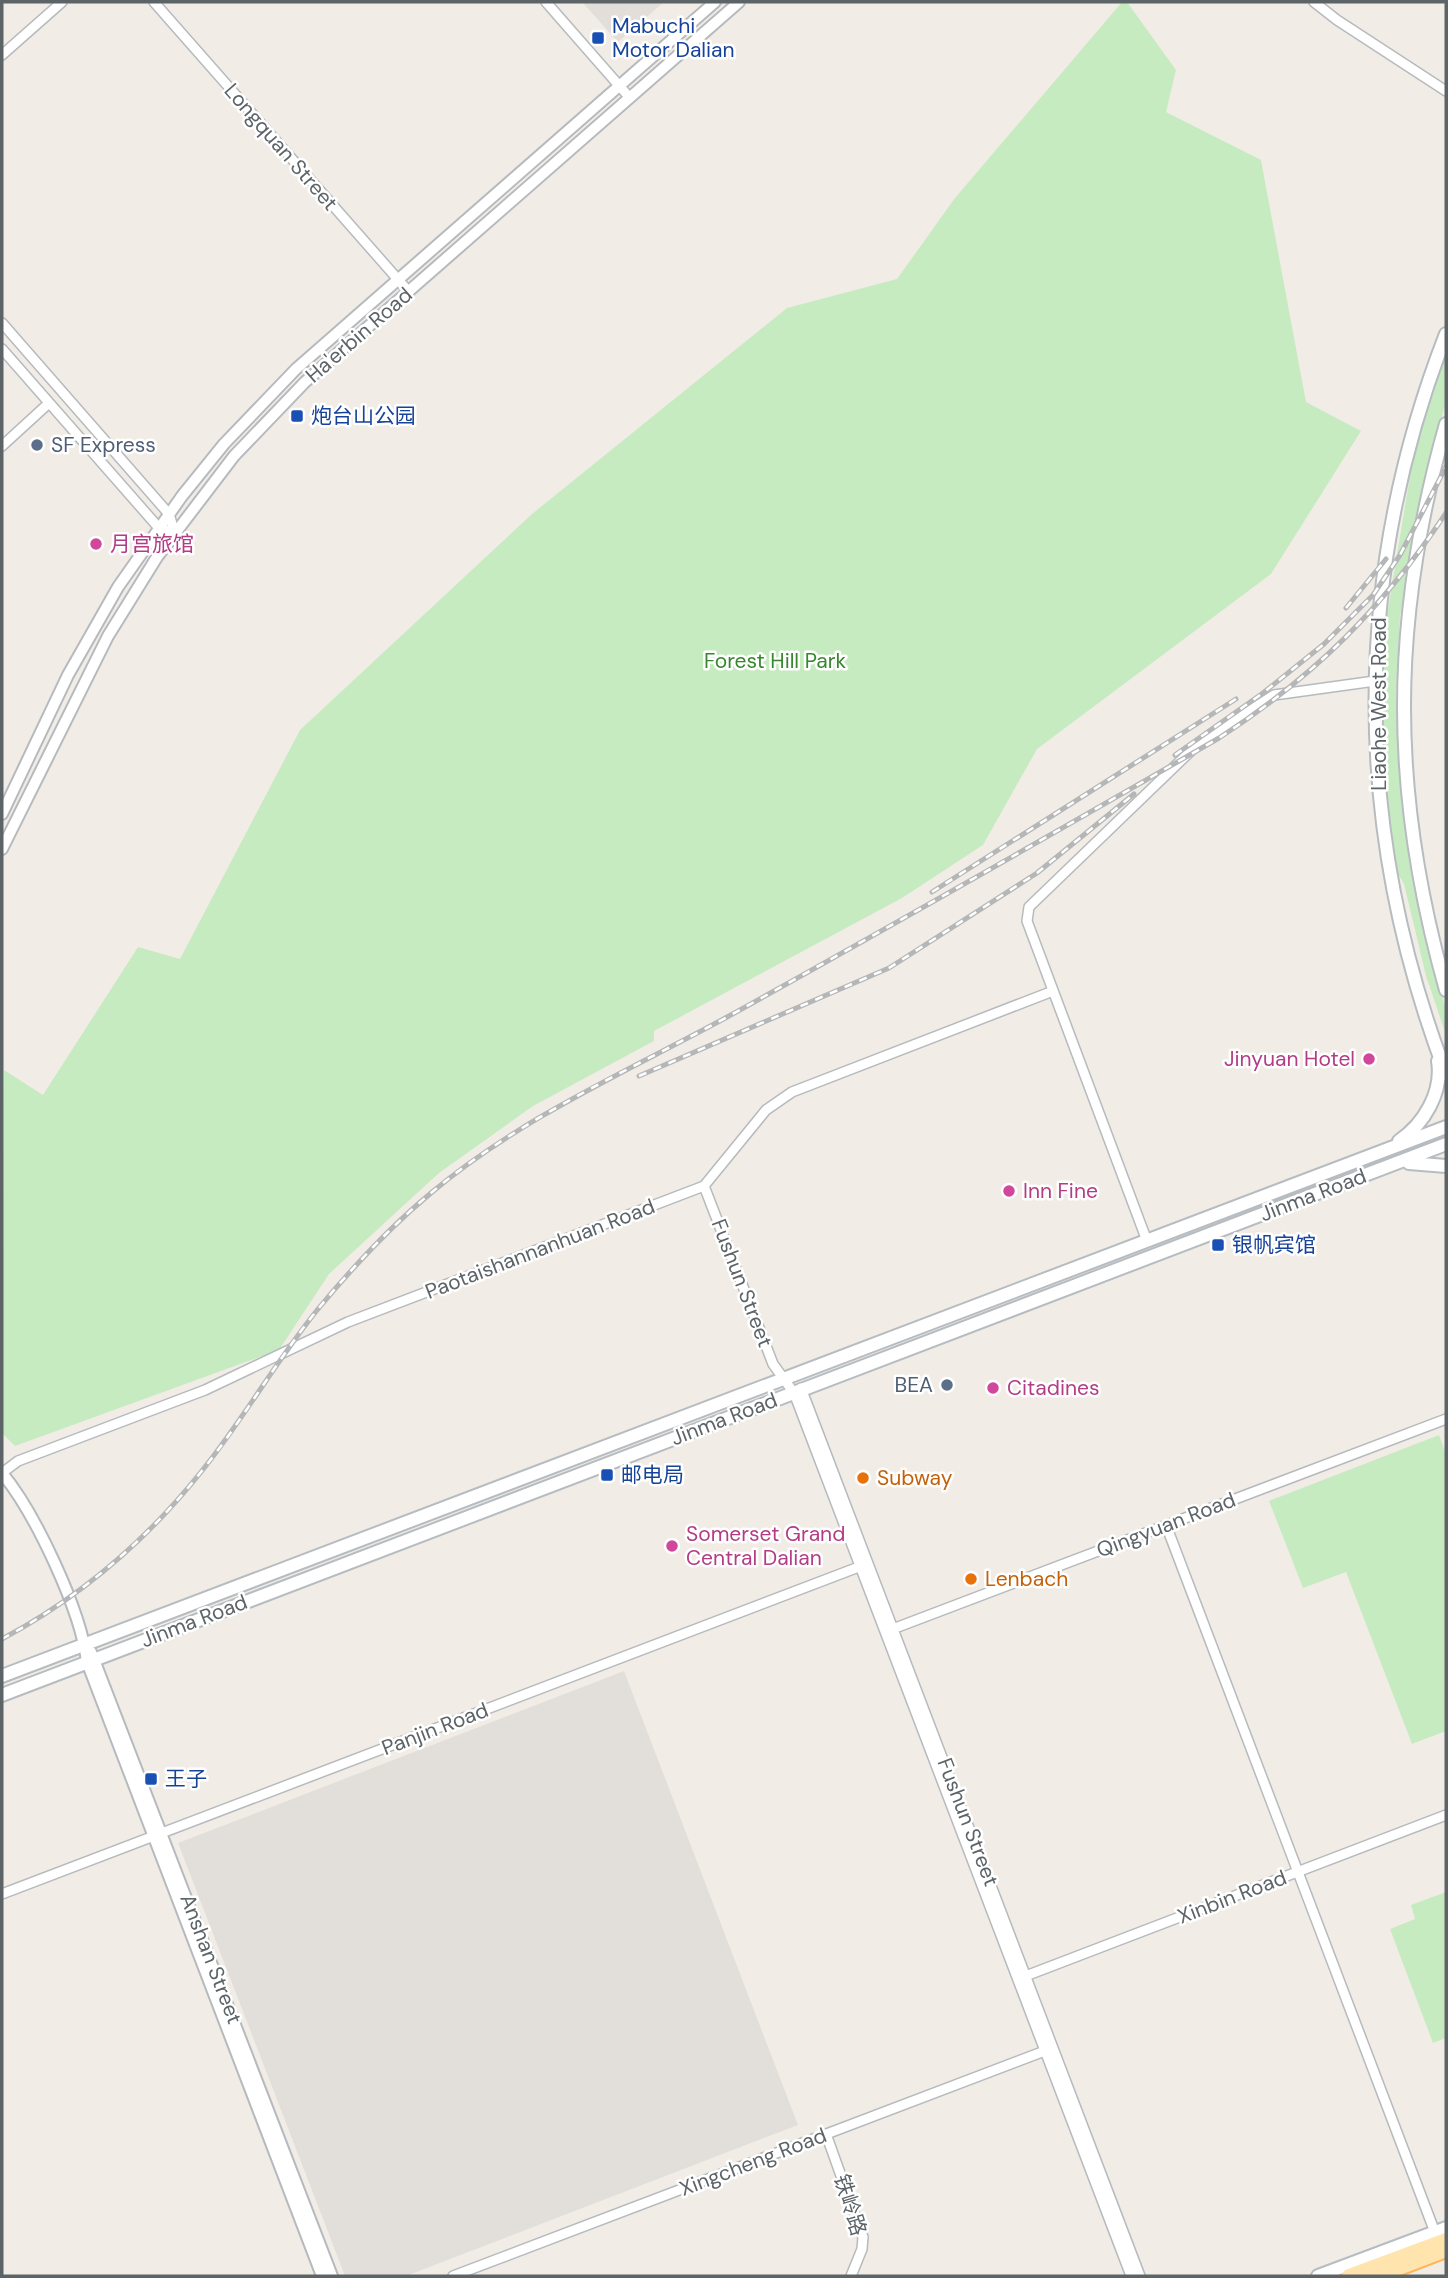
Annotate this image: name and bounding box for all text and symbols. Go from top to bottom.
place label: Mabuchi Motor Dalian [612,12,735,64]
marker: Mabuchi Motor Dalian [590,30,606,46]
street label: Longquan Street [218,77,344,217]
street label: Ha'erbin Road [300,281,418,389]
place label: 炮台山公园 [311,402,416,430]
marker: 炮台山公园 [289,408,305,424]
place label: SF Express [51,431,156,459]
marker: SF Express [29,437,45,453]
place label: 月宫旅馆 [110,530,194,558]
marker: 月宫旅馆 [88,536,104,552]
street label: Liaohe West Road [1365,617,1393,791]
park label: Forest Hill Park [704,647,847,675]
place label: Jinyuan Hotel [1224,1045,1355,1073]
marker: Jinyuan Hotel [1361,1051,1377,1067]
street label: Jinma Road [1256,1162,1370,1228]
place label: Inn Fine [1023,1177,1098,1205]
marker: Inn Fine [1001,1183,1017,1199]
street label: Paotaishannanhuan Road [421,1192,659,1306]
street label: Fushun Street [705,1215,779,1351]
place label: 银帆宾馆 [1232,1231,1316,1259]
marker: 银帆宾馆 [1210,1237,1226,1253]
place label: BEA [895,1371,933,1399]
place label: Citadines [1007,1374,1099,1402]
marker: BEA [939,1377,955,1393]
marker: Citadines [985,1380,1001,1396]
street label: Jinma Road [667,1386,781,1452]
place label: 邮电局 [621,1461,684,1489]
place label: Subway [877,1464,953,1492]
marker: 邮电局 [599,1467,615,1483]
marker: Subway [855,1470,871,1486]
street label: Qingyuan Road [1092,1486,1240,1564]
place label: Somerset Grand Central Dalian [686,1520,845,1572]
marker: Somerset Grand Central Dalian [664,1538,680,1554]
place label: Lenbach [985,1565,1068,1593]
marker: Lenbach [963,1571,979,1587]
street label: Jinma Road [137,1588,251,1654]
street label: Panjin Road [378,1696,492,1762]
street label: Fushun Street [931,1754,1005,1890]
place label: 王子 [165,1765,207,1793]
marker: 王子 [143,1771,159,1787]
street label: Xinbin Road [1174,1863,1290,1931]
street label: Anshan Street [173,1890,249,2028]
street label: Xingcheng Road [675,2121,831,2203]
street label: 铁岭路 [827,2171,873,2239]

